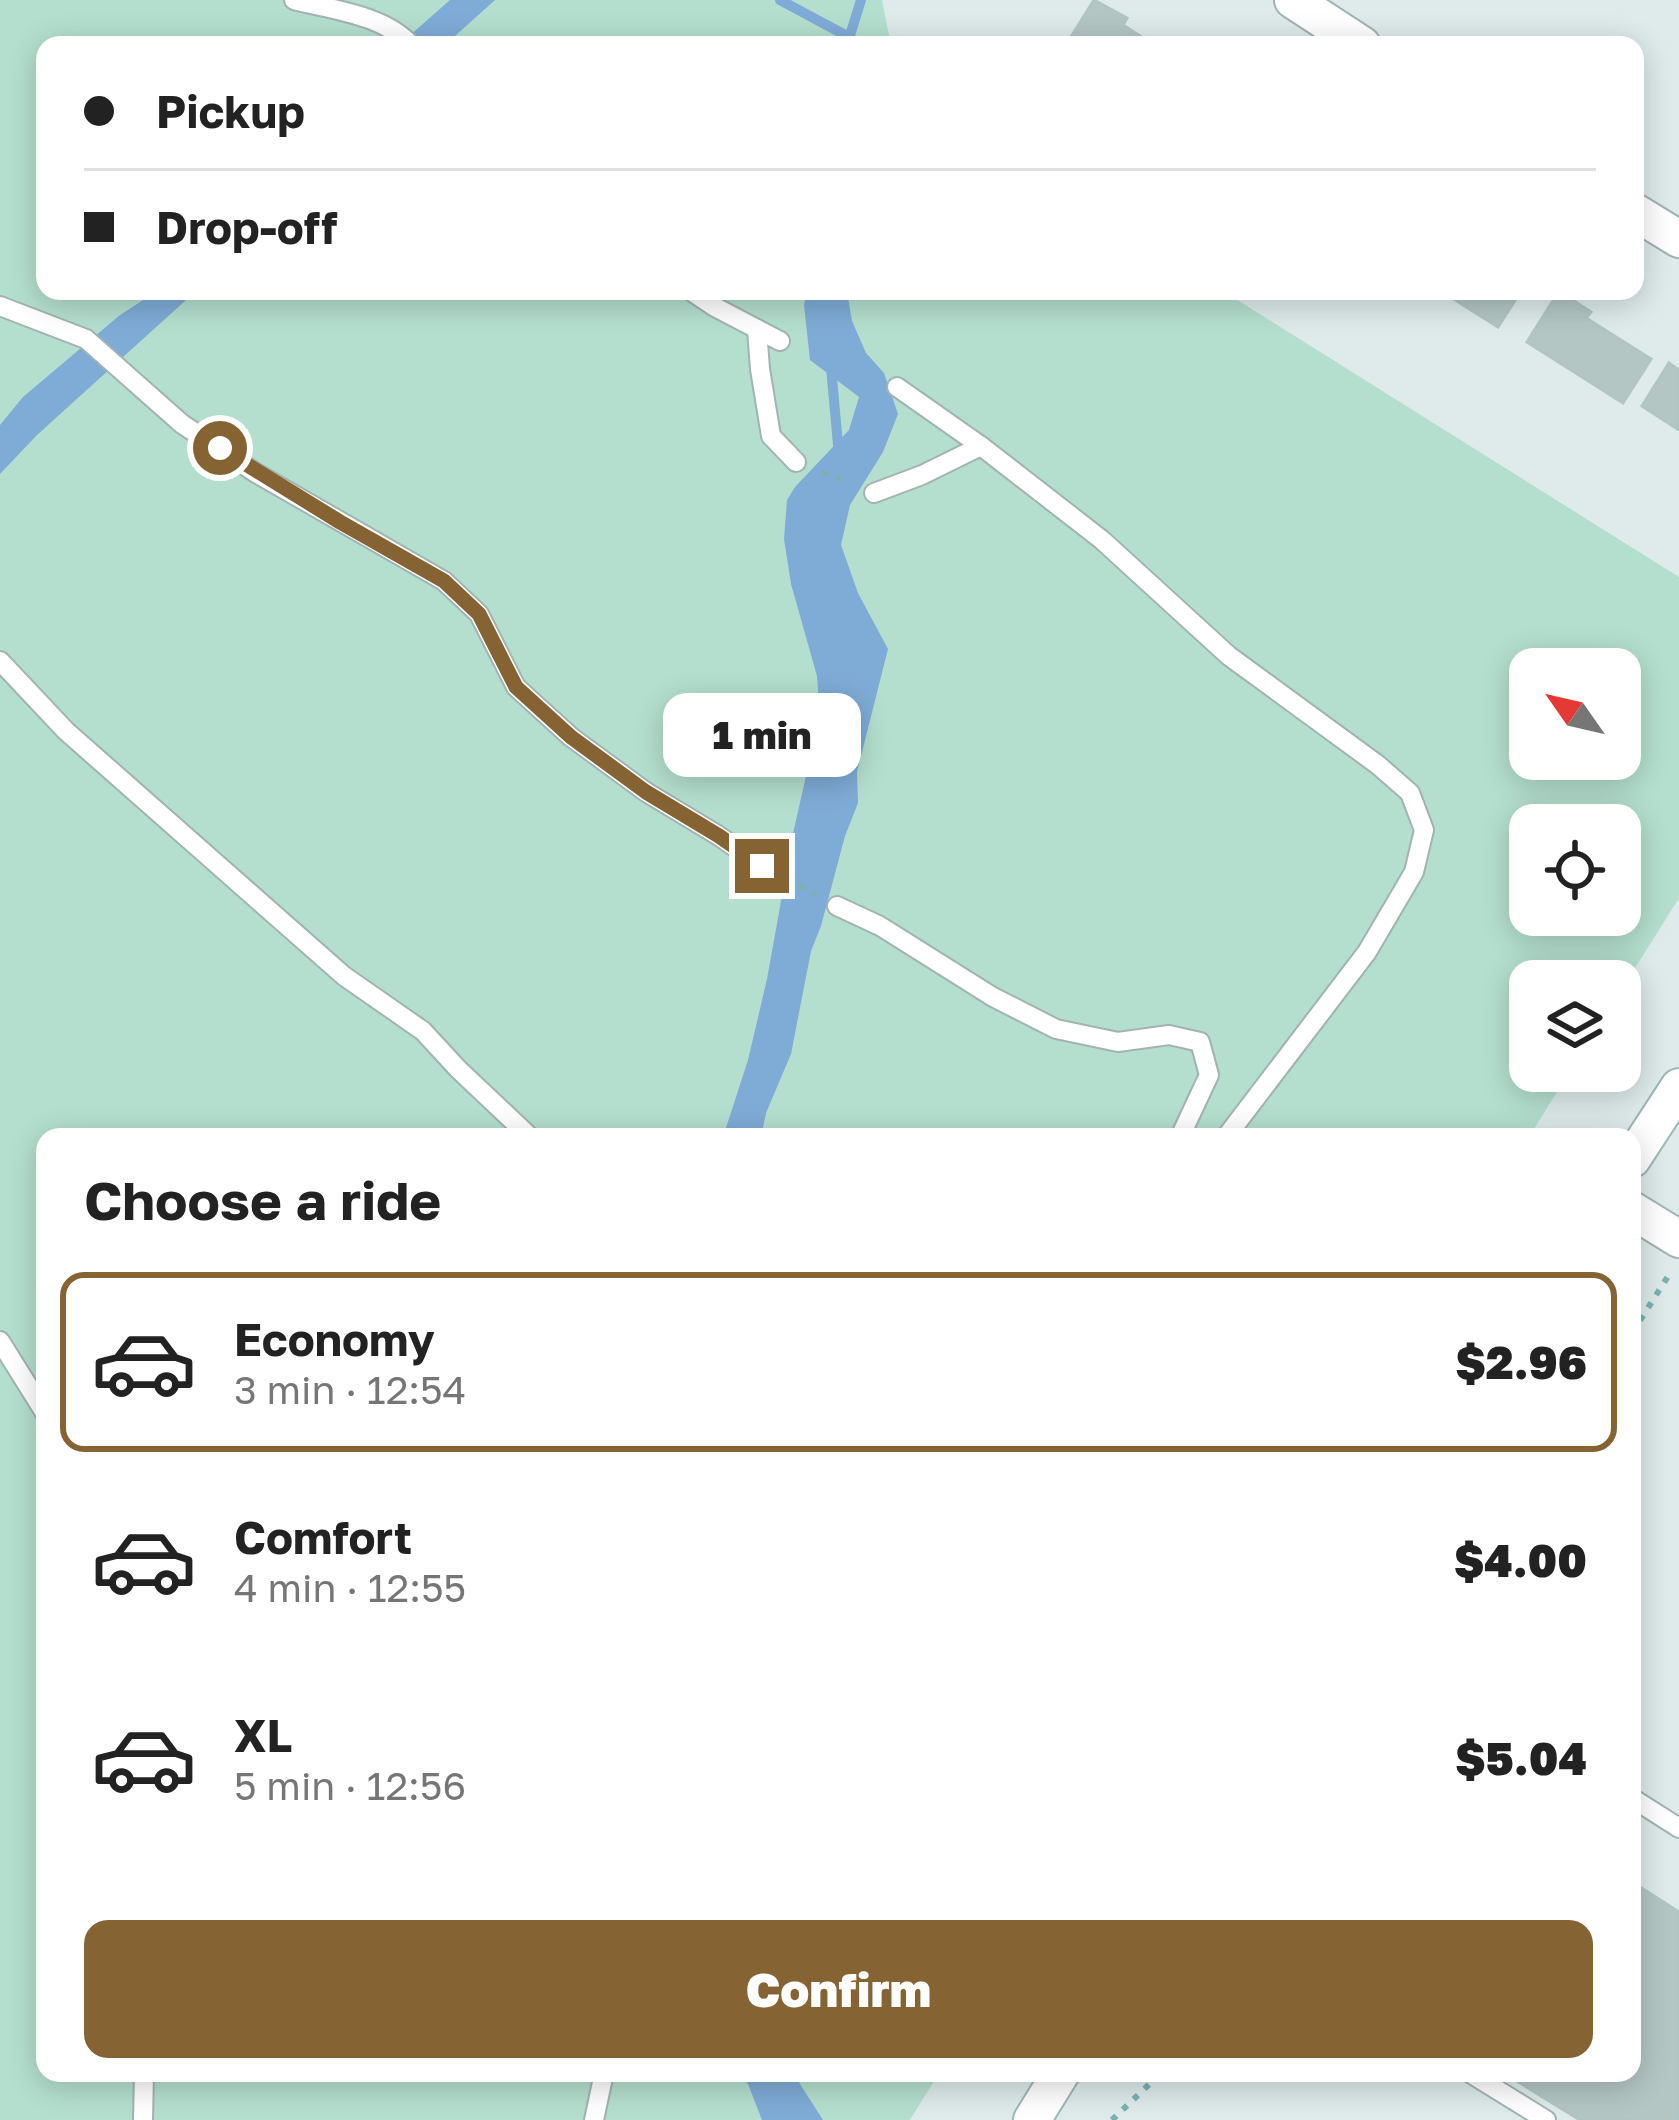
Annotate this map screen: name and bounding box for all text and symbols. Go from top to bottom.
text: Pickup [156,84,305,138]
text: Drop-off [156,200,337,254]
route start [193,421,247,475]
north arrow [1509,648,1641,780]
map controls [1509,648,1641,1092]
callout: 1 min [663,692,861,776]
text: 1 min [712,711,812,758]
button: locate [1509,804,1641,936]
route end [735,839,789,893]
button: layers [1509,960,1641,1092]
text: Choose a ride [84,1167,441,1232]
icon: car [90,1308,198,1416]
text: Economy [234,1312,435,1366]
text: $2.96 [1456,1335,1587,1389]
text: 3 min · 12:54 [234,1366,466,1413]
icon: car [90,1506,198,1614]
text: Comfort [234,1510,412,1564]
text: $4.00 [1454,1533,1587,1587]
text: 4 min · 12:55 [234,1564,466,1611]
icon: car [90,1704,198,1812]
text: XL [234,1708,292,1762]
text: $5.04 [1455,1731,1587,1785]
text: 5 min · 12:56 [234,1762,466,1809]
button: Confirm [84,1920,1593,2058]

